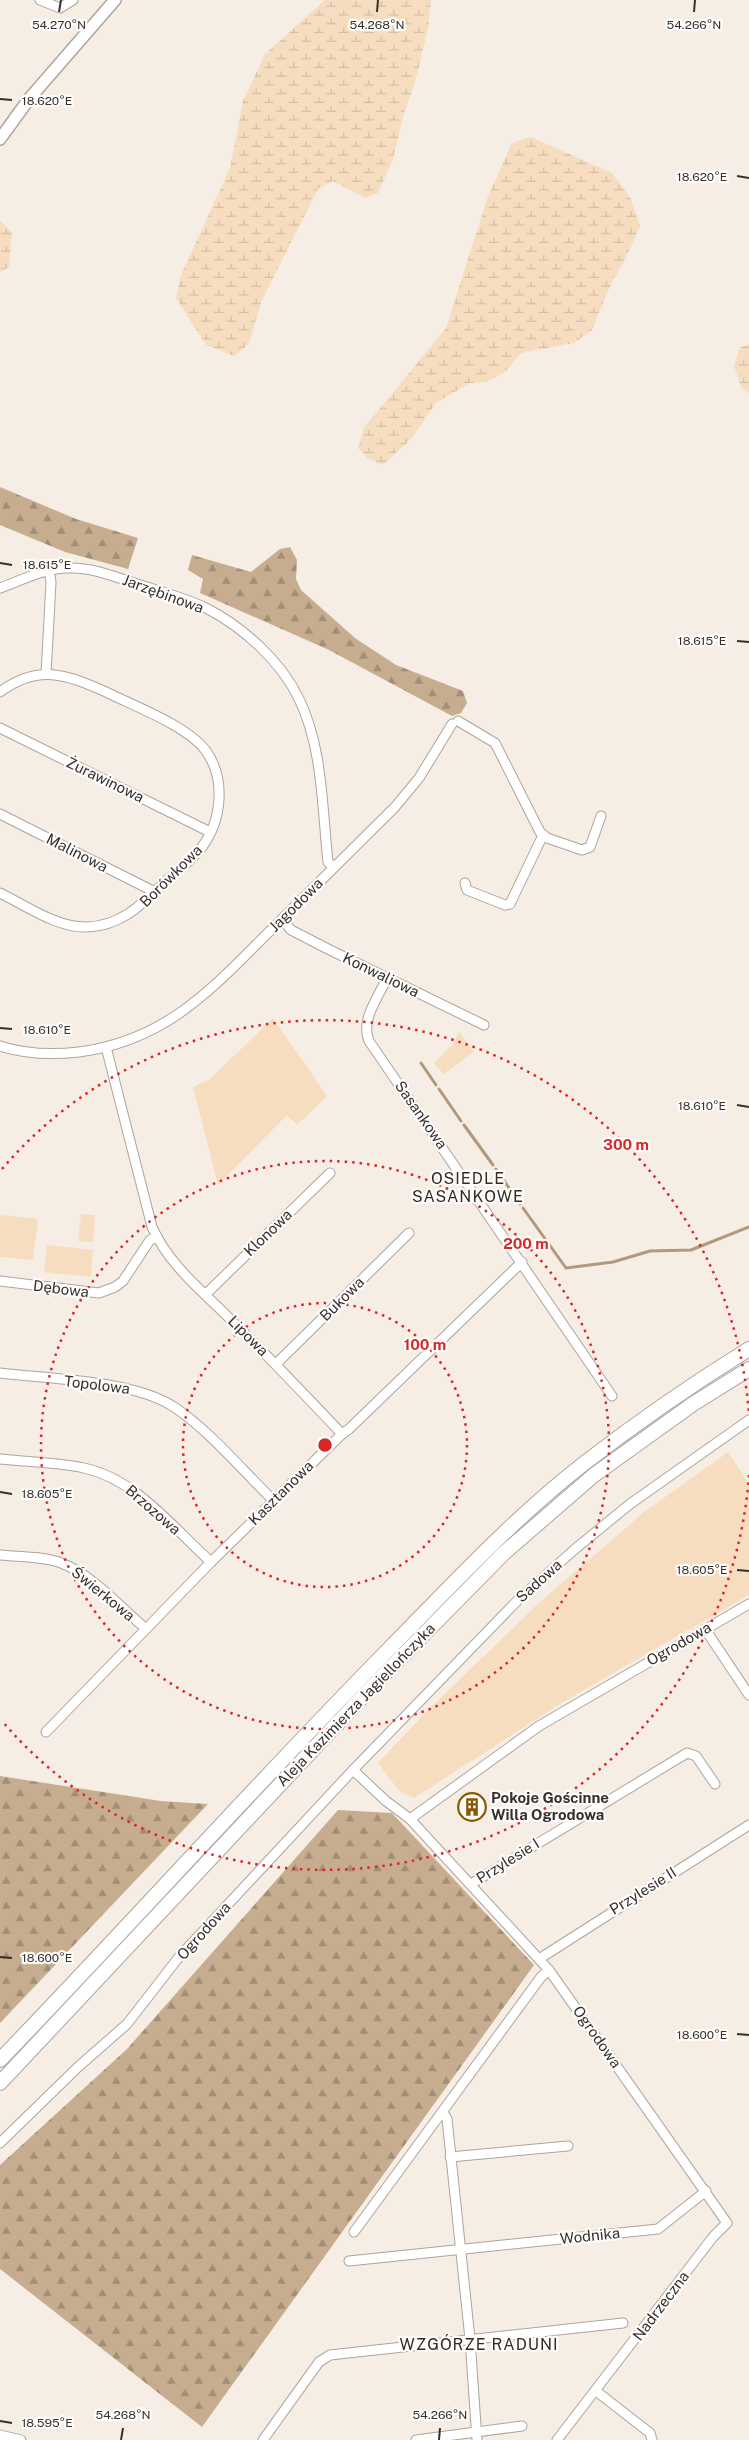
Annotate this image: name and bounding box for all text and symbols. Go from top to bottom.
text: 54.270°N [32,18,86,32]
text: 54.268°N [349,18,405,32]
text: 54.266°N [667,18,721,32]
text: 18.620°E [22,94,72,108]
text: 18.620°E [677,170,727,184]
text: 18.615°E [23,558,71,572]
street label: Jarzębinowa [120,571,206,616]
text: 18.615°E [678,634,726,648]
street label: Żurawinowa [64,753,147,806]
street label: Malinowa [44,830,111,875]
street label: Borówkowa [136,841,205,910]
street label: Jagodowa [265,874,326,935]
street label: Konwaliowa [340,949,422,1000]
text: 18.610°E [23,1023,71,1037]
street label: Sasankowa [392,1077,451,1152]
text: 18.610°E [678,1099,726,1113]
text: 300 m [603,1136,649,1153]
district label: OSIEDLE SASANKOWE [412,1169,524,1206]
street label: Klonowa [240,1206,295,1260]
text: 200 m [503,1235,549,1252]
street label: Bukowa [316,1273,367,1324]
street label: Dębowa [32,1277,90,1300]
street label: Lipowa [225,1312,272,1359]
text: 100 m [404,1336,446,1353]
street label: Topolowa [63,1372,131,1397]
centre of rings [316,1436,334,1454]
street label: Kasztanowa [245,1457,316,1528]
street label: Brzozowa [123,1481,184,1538]
text: 18.605°E [22,1487,72,1501]
street label: Sadowa [512,1556,565,1605]
street label: Świerkowa [68,1562,139,1624]
text: 18.605°E [677,1563,727,1577]
street label: Ogrodowa [643,1618,714,1669]
street label: Aleja Kazimierza Jagiellończyka [273,1620,438,1790]
place label: Pokoje Gościnne Willa Ogrodowa [491,1789,609,1823]
building icon: Pokoje Gościnne Willa Ogrodowa [457,1792,487,1822]
street label: Przylesie I [473,1835,542,1887]
street label: Przylesie II [606,1863,679,1918]
street label: Ogrodowa [173,1898,234,1963]
text: 18.600°E [22,1951,72,1965]
street label: Ogrodowa [570,2003,625,2071]
text: 18.600°E [677,2028,727,2042]
street label: Wodnika [559,2224,621,2247]
street label: Nadrzeczna [629,2268,692,2344]
district label: WZGÓRZE RADUNI [399,2334,559,2354]
text: 54.268°N [95,2408,151,2422]
text: 54.266°N [413,2408,467,2422]
text: 18.595°E [21,2416,73,2430]

